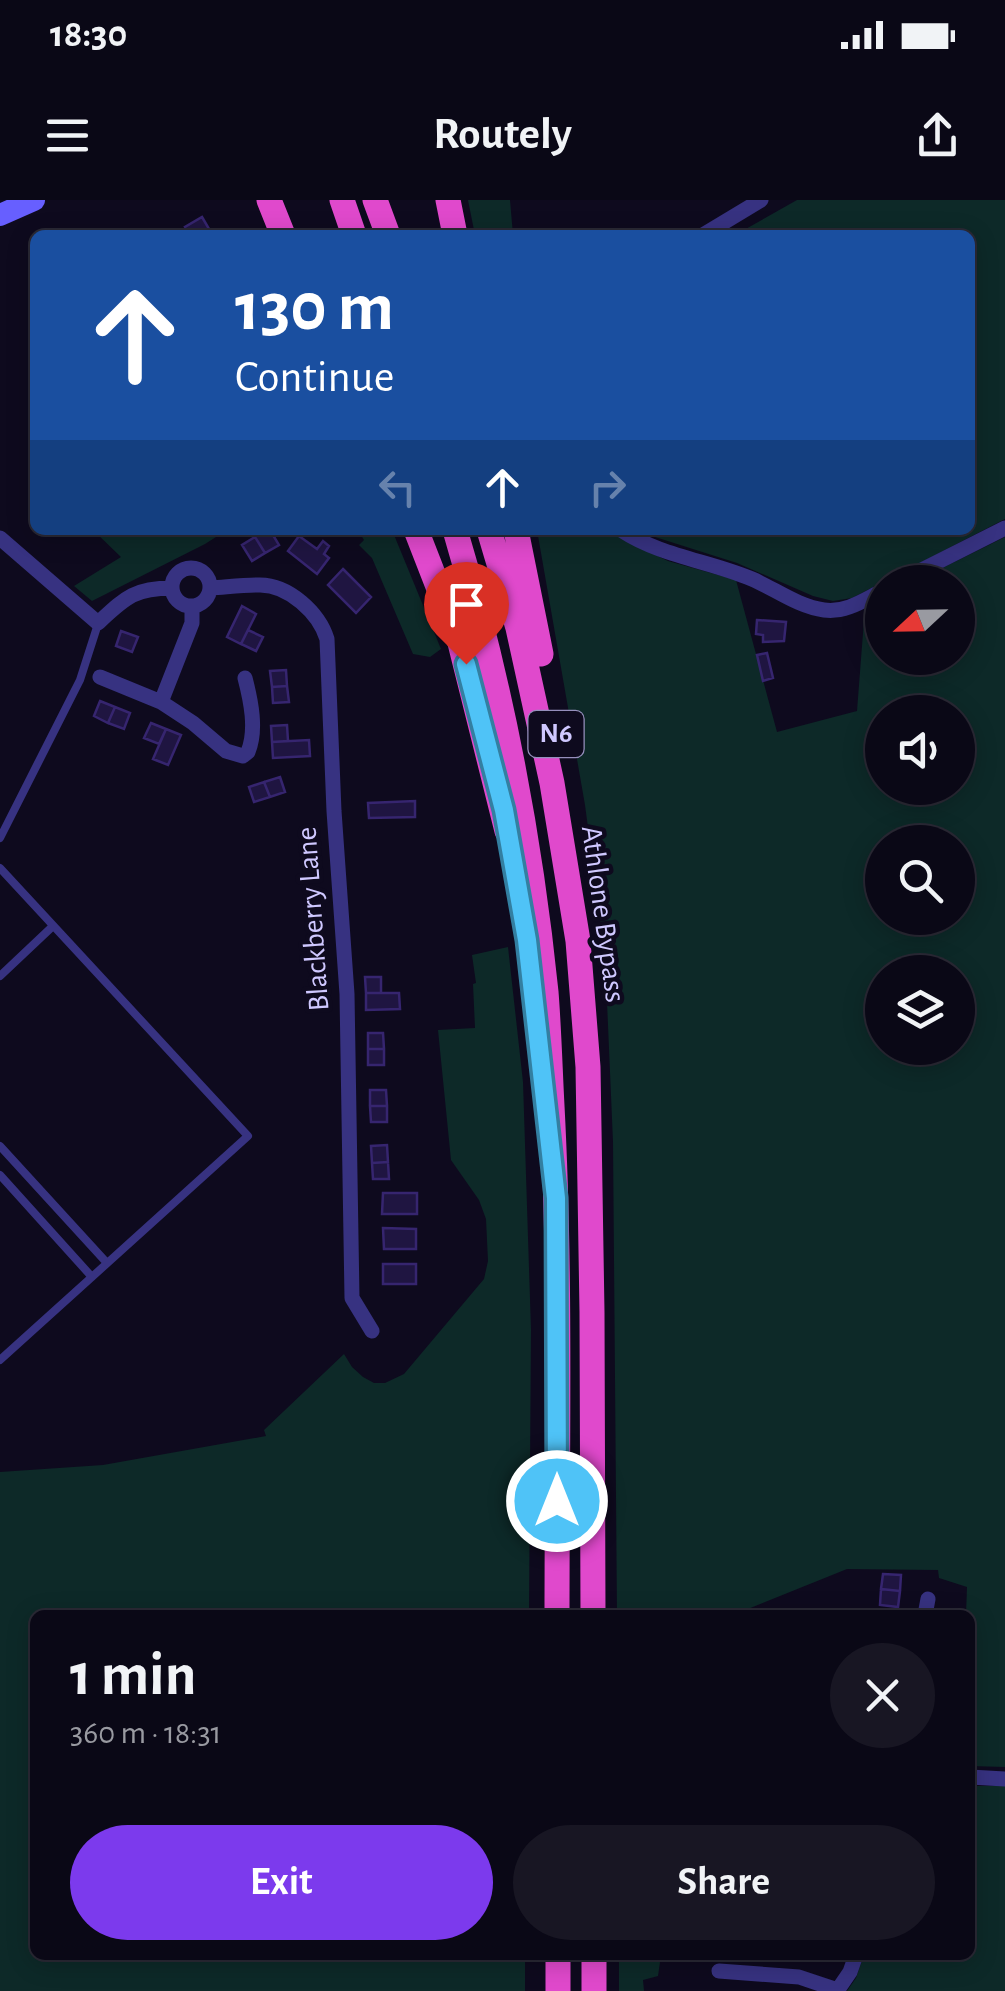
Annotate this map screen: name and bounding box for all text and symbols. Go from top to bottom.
text: 18:30 [50,16,127,54]
icon: menu [40,108,95,163]
icon: share [910,108,965,163]
text: Routely [433,112,572,157]
icon: ahead [70,270,200,400]
text: 130 m [235,273,394,343]
text: Continue [235,355,394,400]
icon: left [370,460,425,515]
icon: ahead [475,460,530,515]
icon: right [580,460,635,515]
pin [424,562,509,665]
north arrow [865,565,975,675]
map controls [865,565,975,1065]
icon: arrive [439,577,494,632]
button: sound [865,695,975,805]
road number: N6 [528,711,584,757]
street label: Athlone Bypass [576,824,630,1004]
button: search [865,825,975,935]
street label: Blackberry Lane [292,826,334,1012]
button: layers [865,955,975,1065]
position arrow [505,1449,609,1553]
button: close [830,1643,935,1748]
text: 1 min [70,1646,196,1706]
text: 360 m · 18:31 [70,1717,222,1749]
button: Exit [70,1825,493,1940]
button: Share [513,1825,935,1940]

